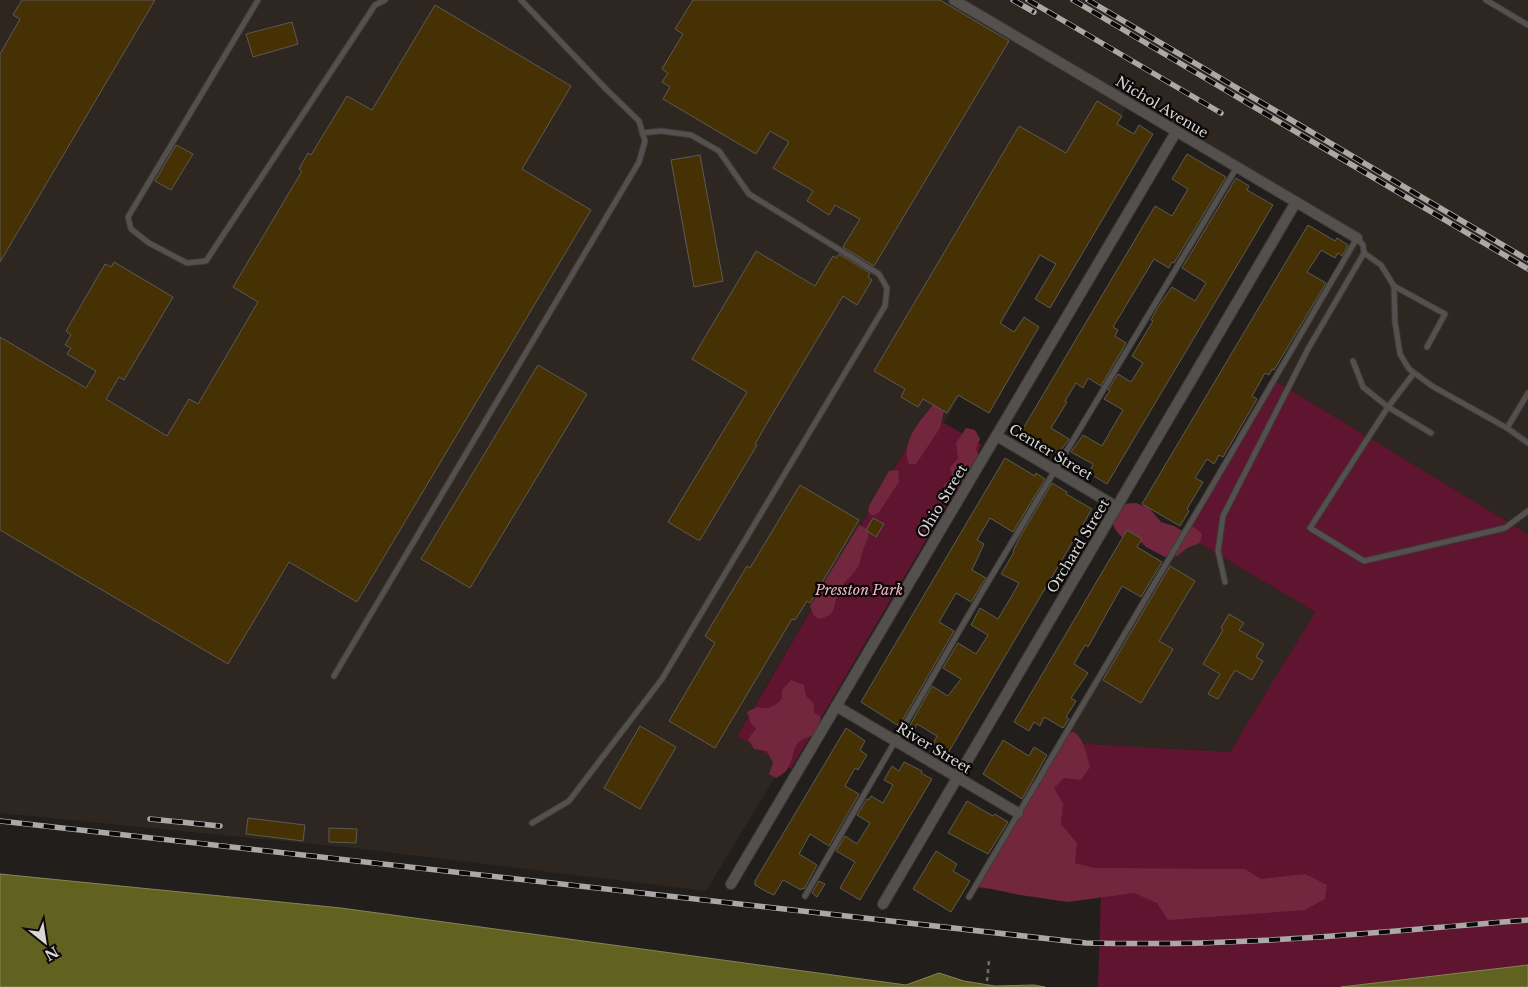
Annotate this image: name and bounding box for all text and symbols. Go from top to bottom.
street label: Nichol Avenue [1112,72,1212,142]
street label: Center Street [1006,420,1097,484]
street label: Ohio Street [913,460,971,541]
street label: Orchard Street [1043,495,1114,596]
park label: Presston Park [814,581,903,599]
street label: River Street [893,719,975,778]
north arrow [20,917,70,967]
text: N [41,942,62,964]

